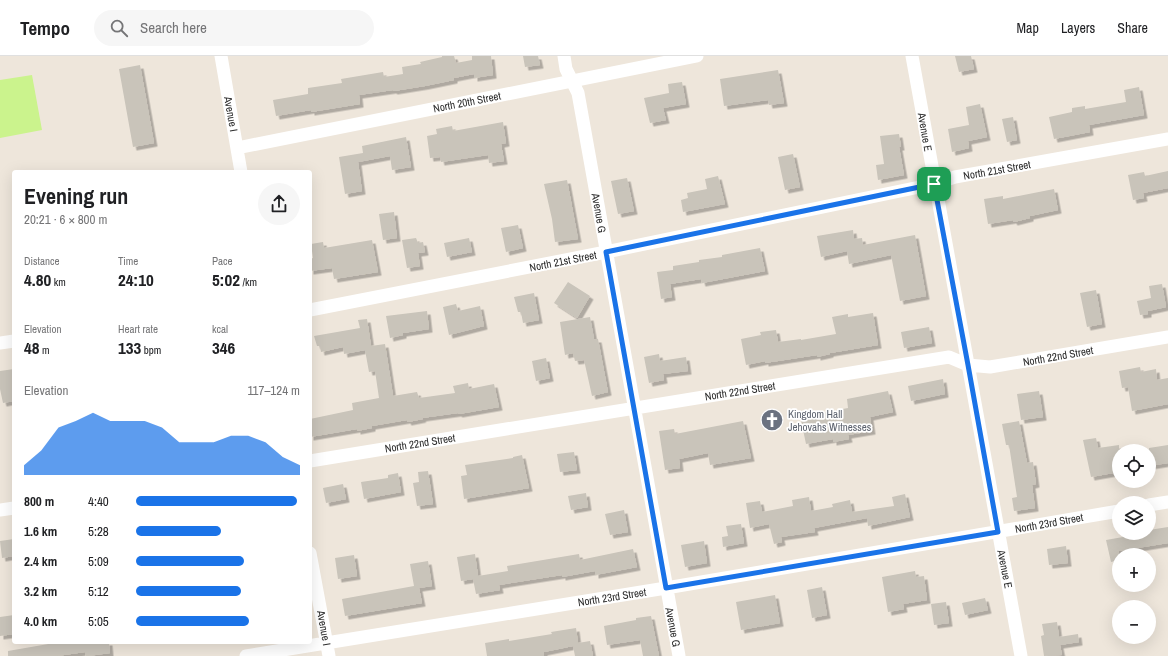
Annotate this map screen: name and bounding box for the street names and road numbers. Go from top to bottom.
street label: North 20th Street [432,88,503,115]
street label: Avenue I [221,94,241,133]
street label: Avenue E [915,111,935,152]
street label: North 21st Street [962,157,1032,183]
street label: Avenue G [588,191,609,234]
street label: North 21st Street [528,248,598,274]
street label: North 22nd Street [1022,343,1095,369]
street label: North 22nd Street [704,378,777,403]
street label: North 22nd Street [384,430,457,455]
street label: North 23rd Street [1014,510,1085,536]
street label: Avenue E [994,548,1016,589]
street label: North 23rd Street [577,585,648,609]
street label: Avenue G [662,605,684,648]
street label: Avenue I [314,608,334,647]

